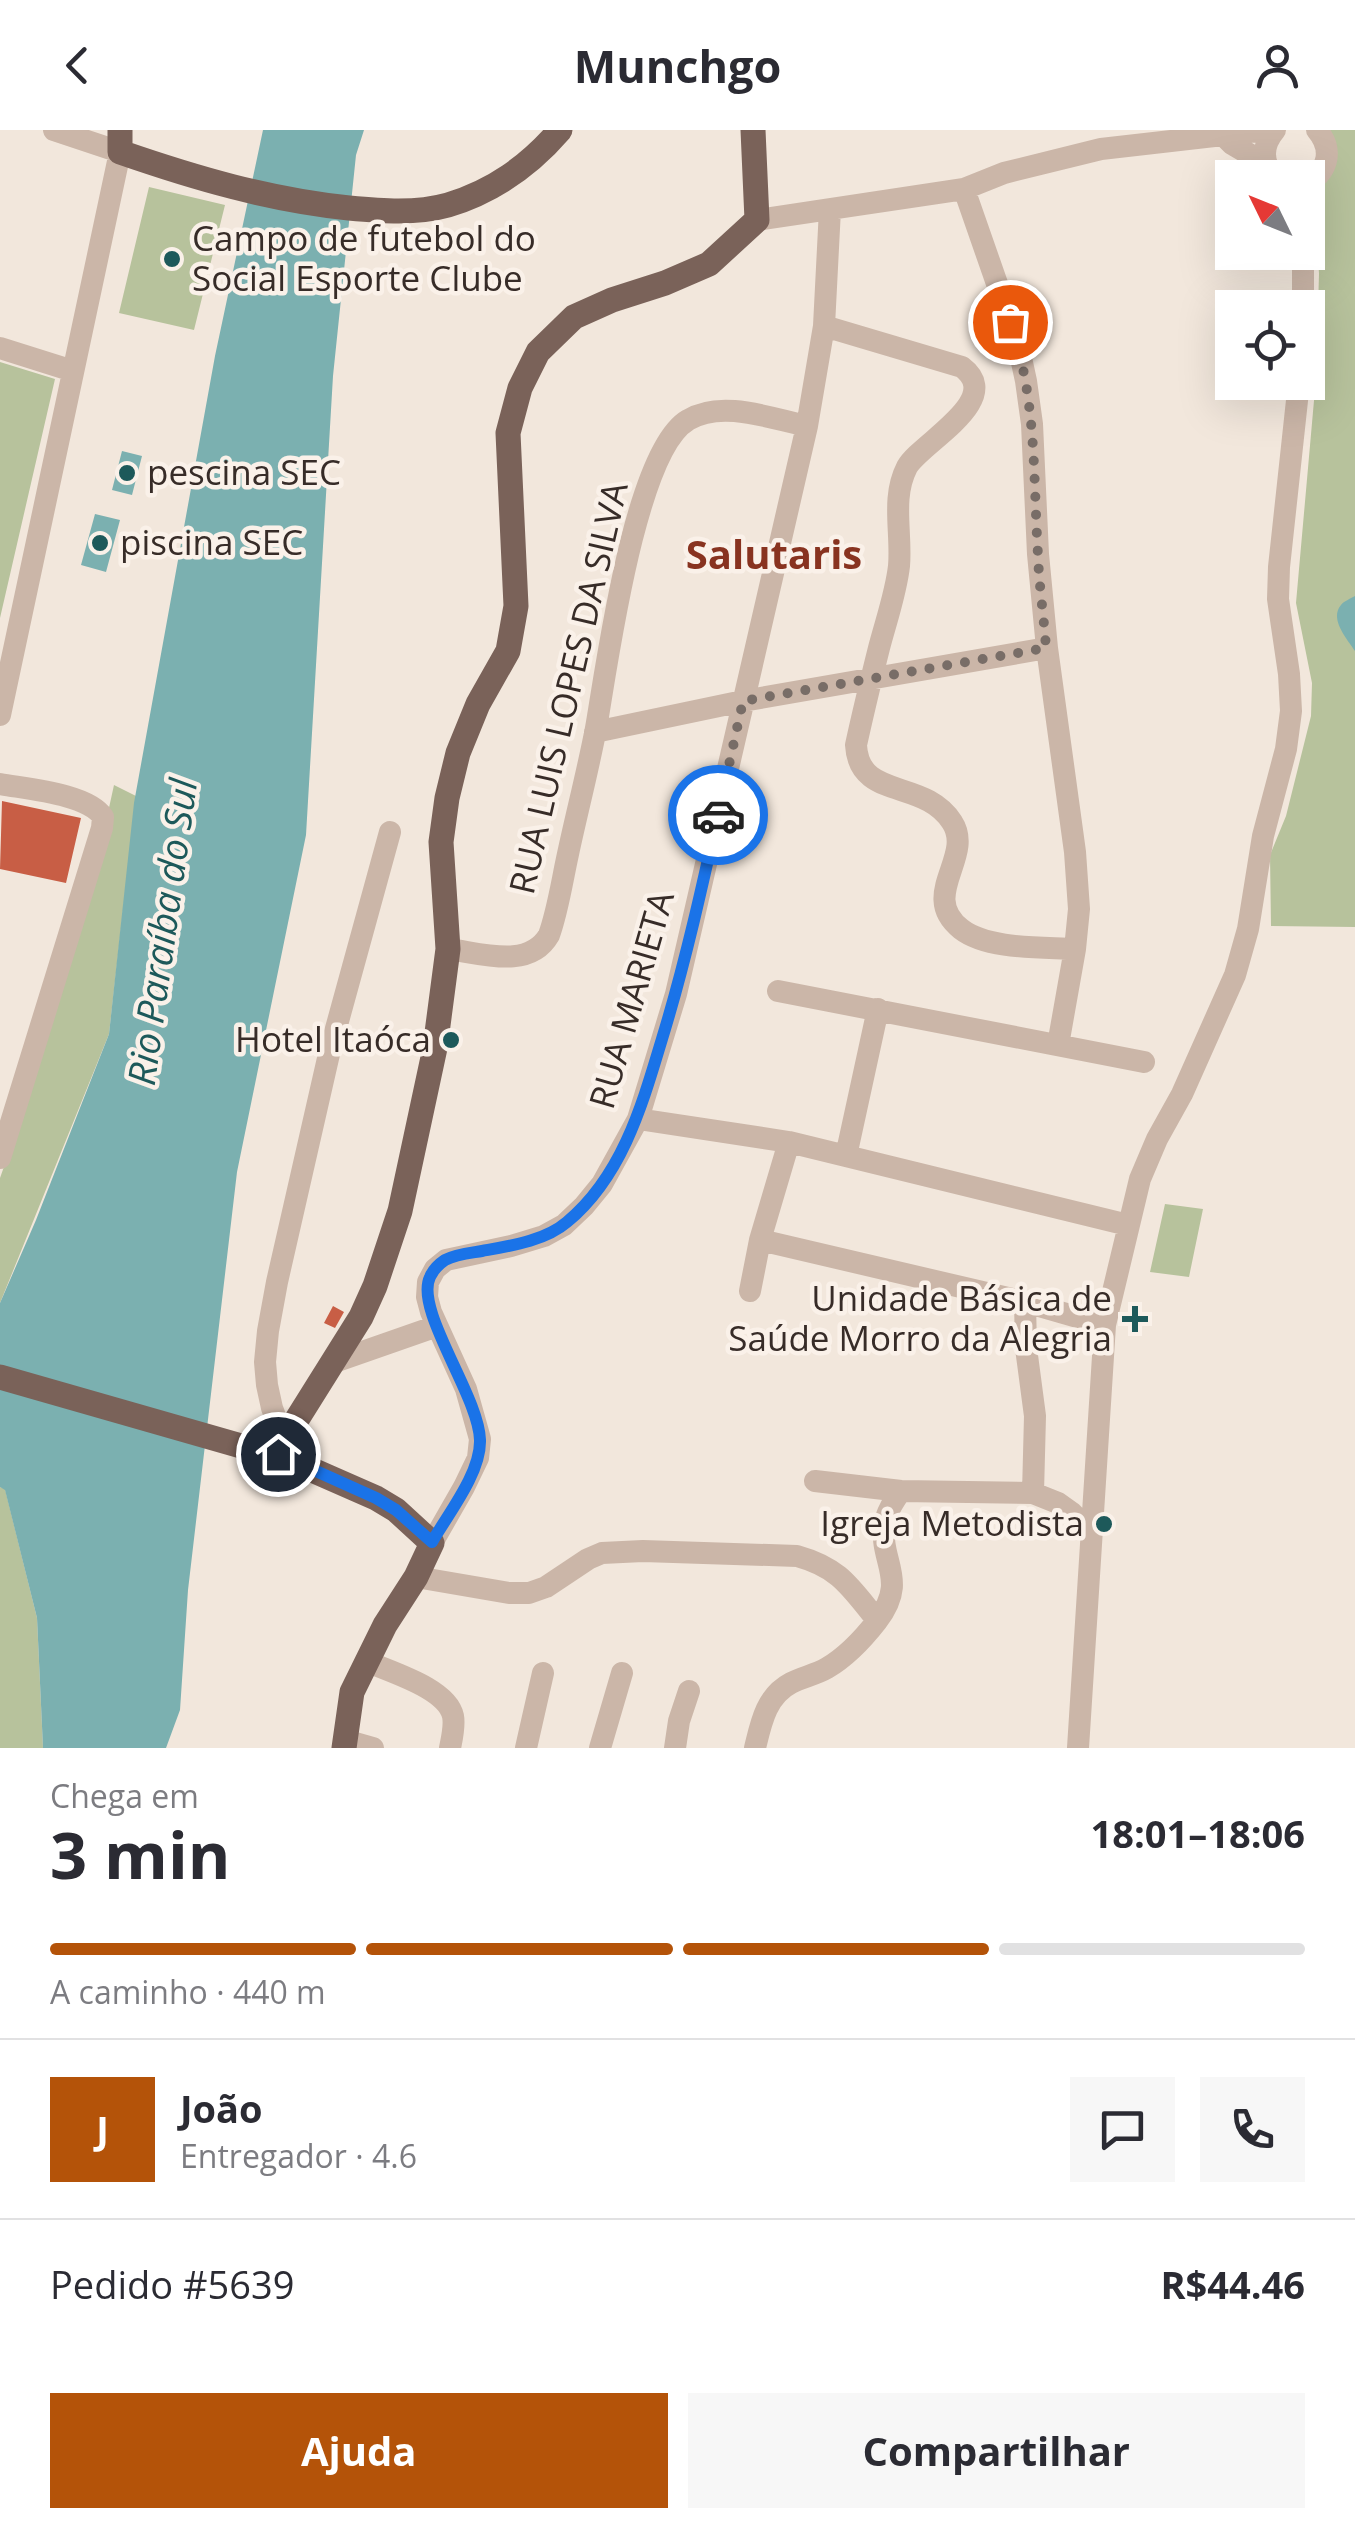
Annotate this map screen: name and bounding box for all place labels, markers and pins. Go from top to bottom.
place label: Campo de futebol do Social Esporte Clube [192,214,536,301]
marker: Campo de futebol do Social Esporte Clube [161,248,183,270]
pin [968,280,1053,365]
place label: pescina SEC [147,448,341,495]
marker: pescina SEC [116,462,138,484]
place label: piscina SEC [120,518,303,565]
marker: piscina SEC [89,532,111,554]
place label: Hotel Itaóca [235,1015,431,1062]
marker: Hotel Itaóca [440,1029,462,1051]
place label: Unidade Básica de Saúde Morro da Alegria [728,1274,1112,1361]
marker: Unidade Básica de Saúde Morro da Alegria [1122,1306,1148,1332]
pin [236,1412,321,1497]
place label: Igreja Metodista [820,1499,1084,1546]
marker: Igreja Metodista [1093,1513,1115,1535]

